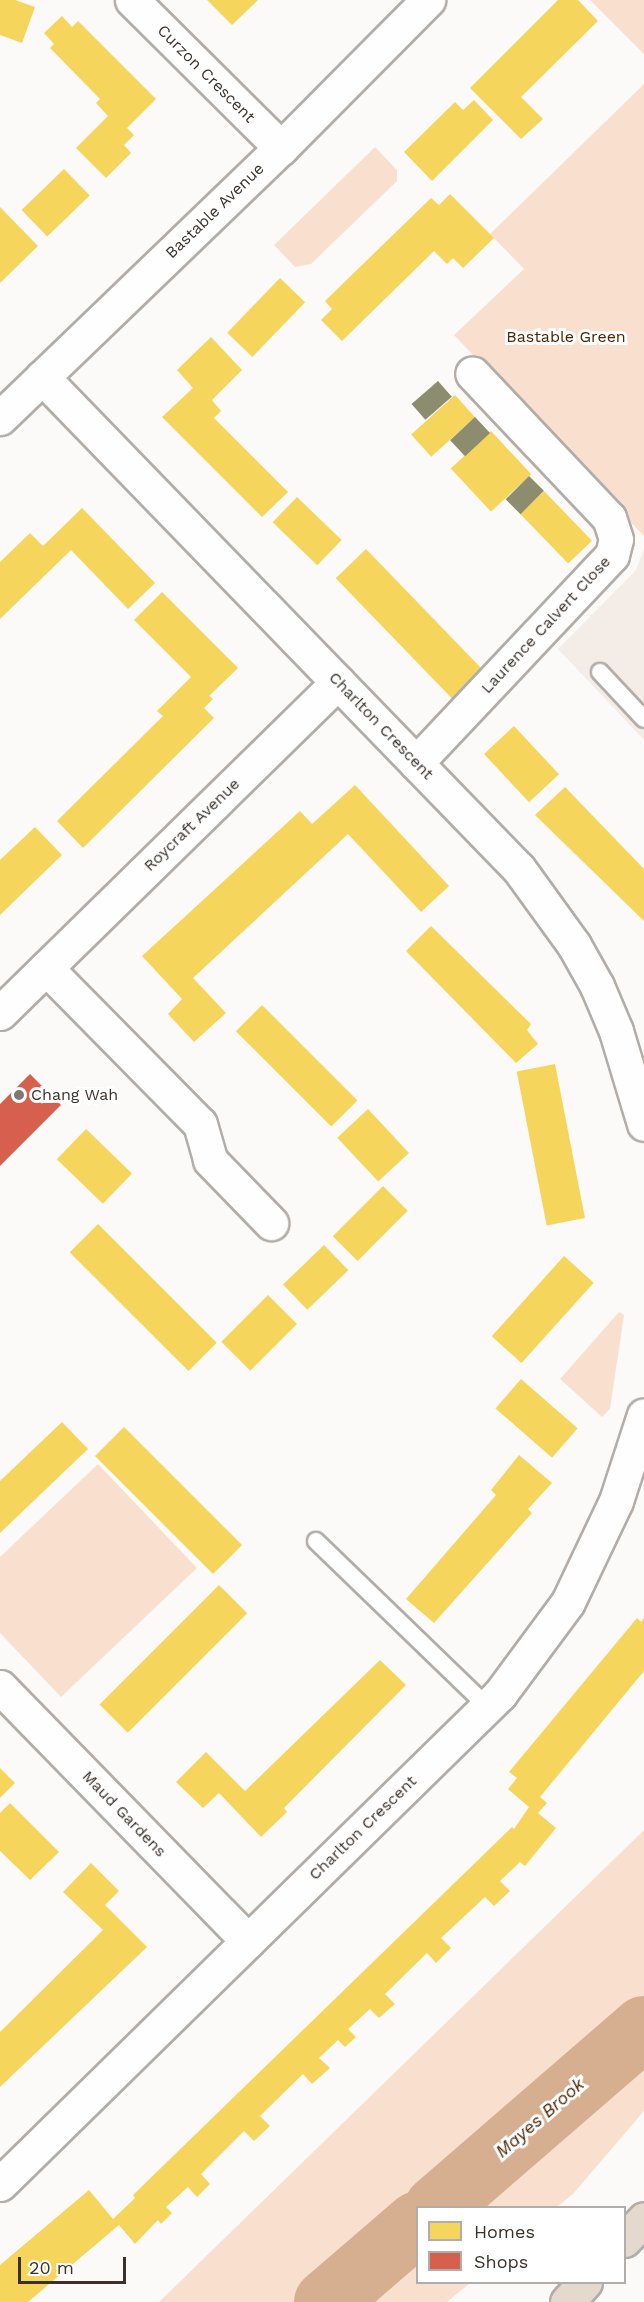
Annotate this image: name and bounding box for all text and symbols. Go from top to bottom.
street label: Curzon Crescent [153,21,259,127]
street label: Bastable Avenue [162,159,268,263]
park label: Bastable Green [506,327,626,347]
street label: Laurence Calvert Close [477,552,615,698]
street label: Charlton Crescent [325,668,437,784]
street label: Roycraft Avenue [140,774,244,876]
place label: Chang Wah [31,1085,119,1105]
marker: Chang Wah [12,1088,26,1102]
street label: Maud Gardens [78,1767,170,1861]
street label: Charlton Crescent [305,1772,421,1884]
water label: Mayes Brook [491,2074,589,2162]
legend [416,2206,626,2284]
text: Homes [474,2221,535,2242]
scale bar [21,2245,129,2283]
text: Shops [474,2251,528,2272]
text: 20 m [29,2257,74,2278]

